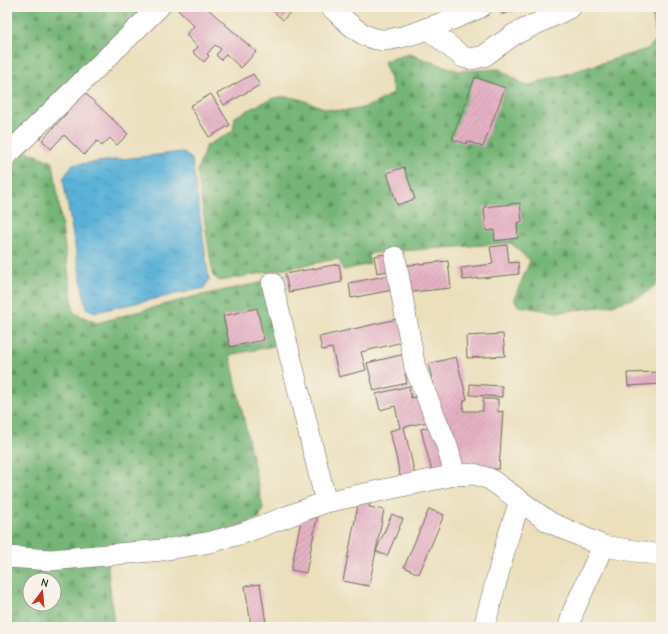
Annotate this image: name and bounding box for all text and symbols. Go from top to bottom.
north arrow [22,572,62,612]
text: N [39,576,50,590]

